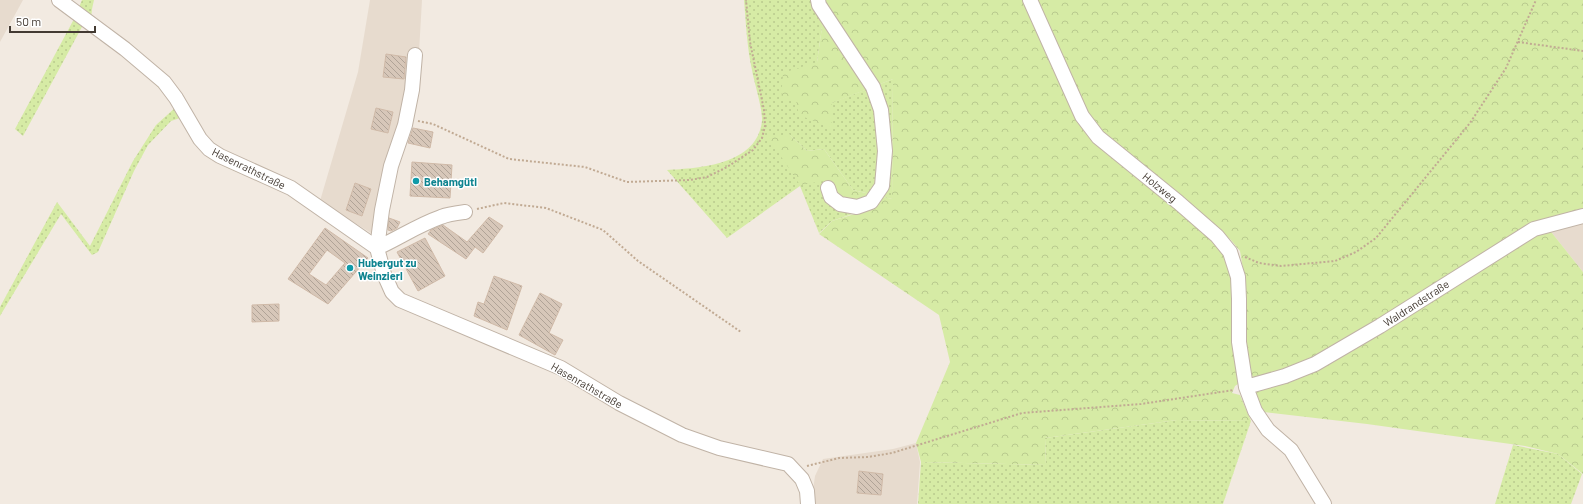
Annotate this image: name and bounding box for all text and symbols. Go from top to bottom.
scale bar [10,8,95,34]
text: 50 m [16,14,41,28]
street label: Hasenrathstraße [210,145,288,191]
street label: Holzweg [1140,169,1180,205]
place label: Behamgütl [424,175,477,188]
marker: Behamgütl [411,176,421,186]
place label: Hubergut zu Weinzierl [358,256,417,282]
marker: Hubergut zu Weinzierl [345,263,355,273]
street label: Waldrandstraße [1381,277,1451,329]
street label: Hasenrathstraße [549,359,625,411]

